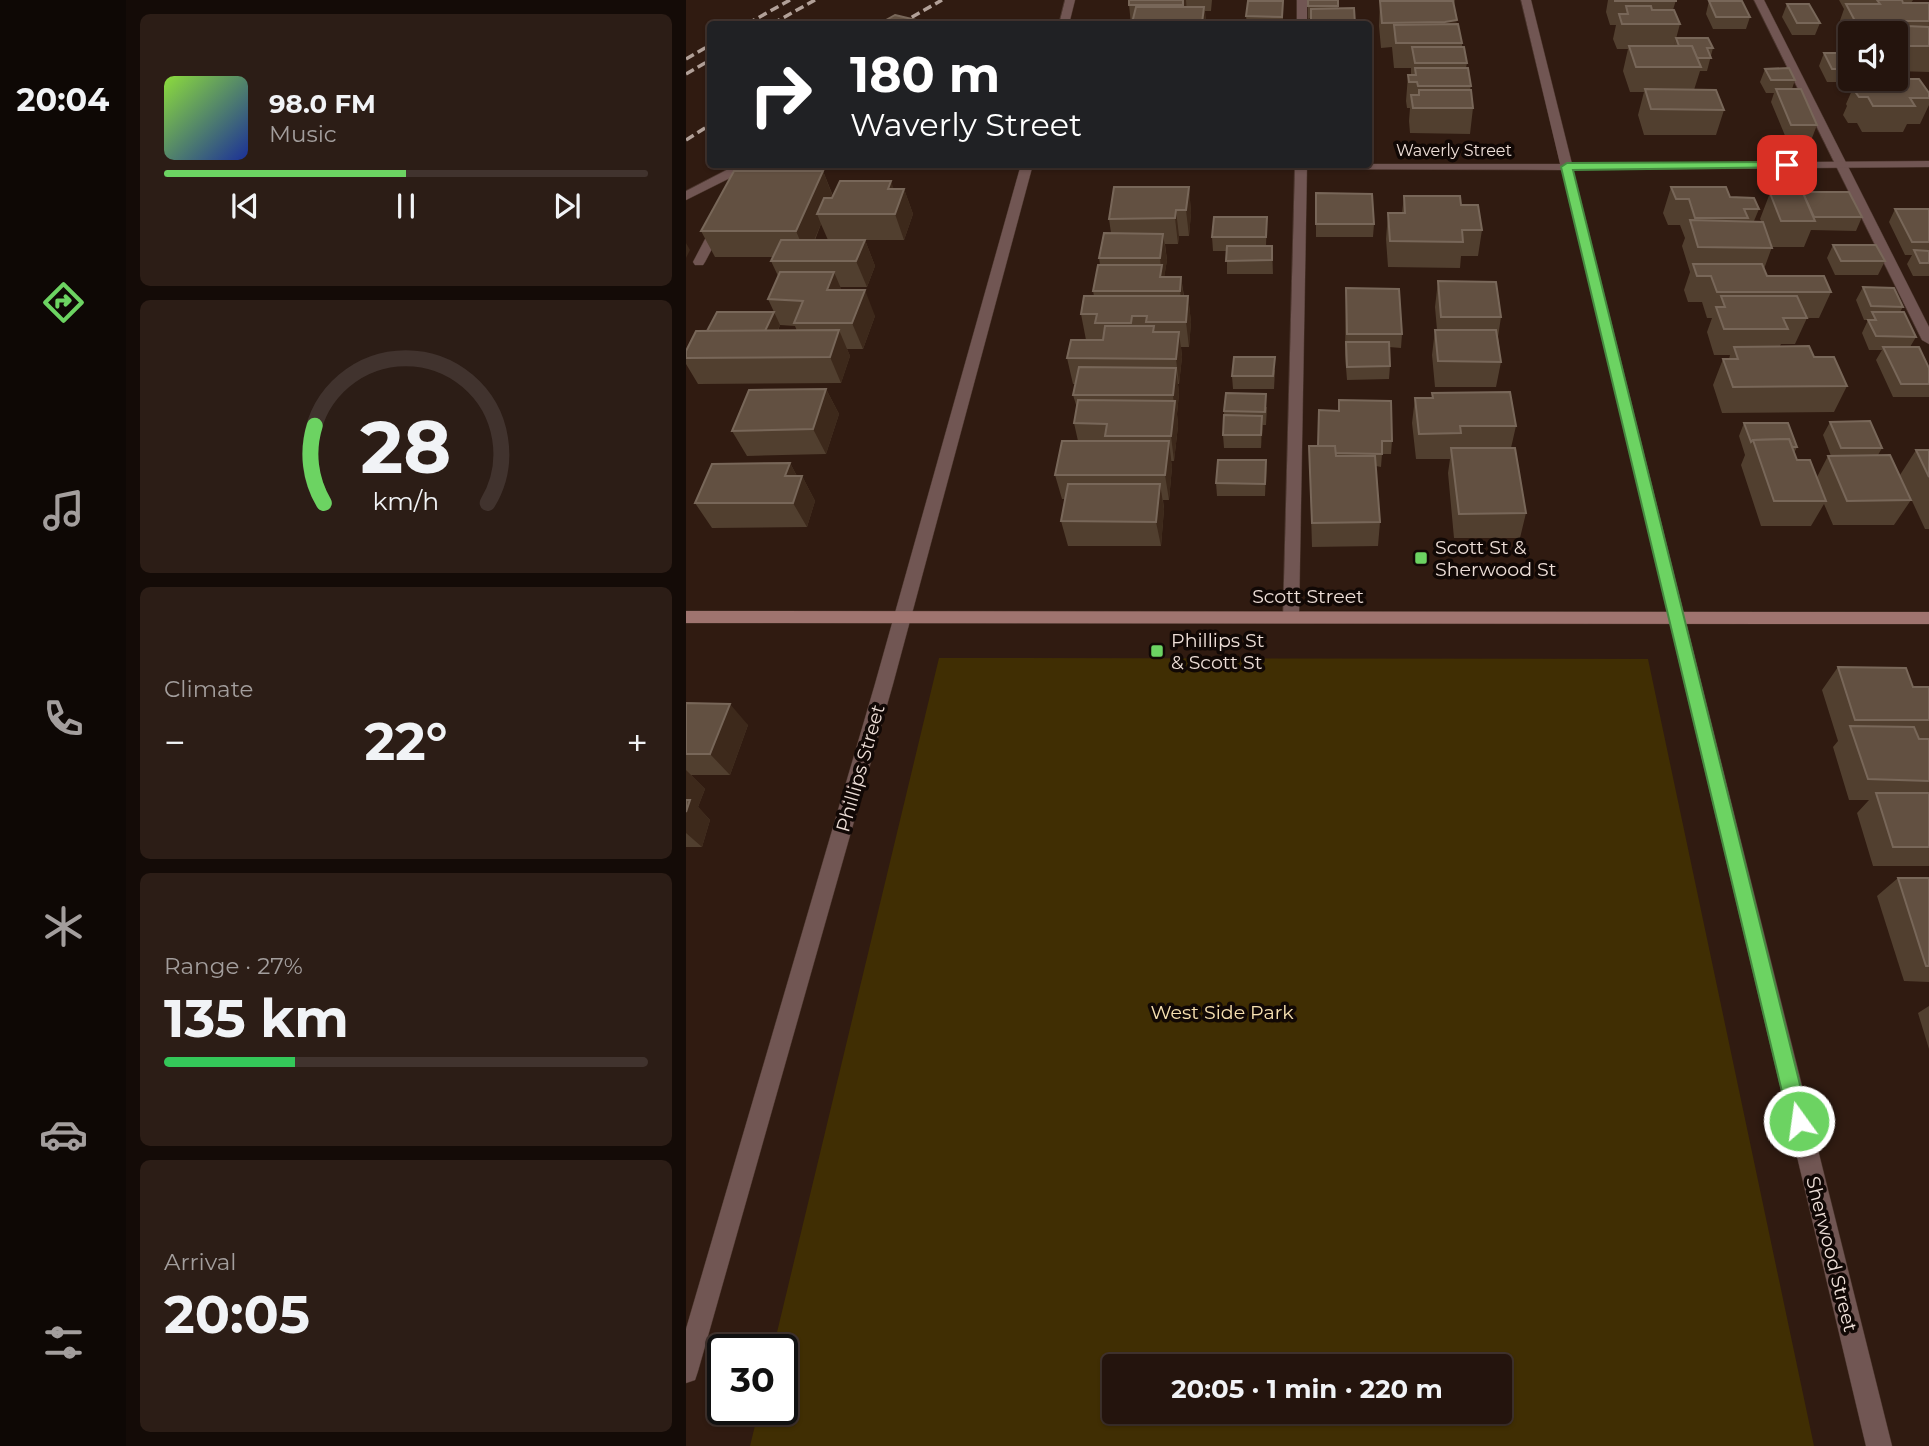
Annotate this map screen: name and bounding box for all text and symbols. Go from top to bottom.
map controls [1838,21,1908,91]
button: sound [1838,21,1908,91]
text: 180 m [850,45,1000,104]
icon: right [735,49,826,140]
text: 20:04 [17,80,109,119]
text: 98.0 FM [269,88,376,120]
text: Waverly Street [850,105,1082,144]
text: Music [269,120,337,148]
pin [1757,135,1817,195]
street label: Waverly Street [1396,141,1513,160]
icon: arrive [1768,146,1806,184]
icon: previous [226,187,264,225]
icon: pause [387,187,425,225]
icon: next [548,187,586,225]
icon: directions [39,278,88,327]
text: 28 [361,403,452,491]
text: km/h [373,485,439,515]
icon: music [39,486,88,535]
place label: Scott St & Sherwood St [1435,536,1557,581]
marker: Scott St & Sherwood St [1413,550,1429,566]
street label: Scott Street [1252,585,1364,608]
place label: Phillips St & Scott St [1171,629,1265,674]
marker: Phillips St & Scott St [1149,643,1165,659]
text: Climate [164,675,253,703]
icon: phone [39,694,88,743]
street label: Phillips Street [831,701,890,835]
text: 22° [364,710,448,773]
text: − [164,719,186,766]
text: + [626,719,648,766]
icon: climate [39,902,88,951]
text: Range · 27% [164,952,303,980]
text: 135 km [164,987,349,1050]
park label: West Side Park [1150,1001,1294,1024]
position arrow [1762,1084,1836,1158]
icon: car [39,1110,88,1159]
street label: Sherwood Street [1801,1174,1862,1335]
text: Arrival [164,1248,237,1276]
text: 20:05 [164,1283,310,1346]
icon: filters [39,1318,88,1367]
speed limit sign: 30 [707,1334,798,1425]
text: 20:05 · 1 min · 220 m [1171,1373,1443,1405]

